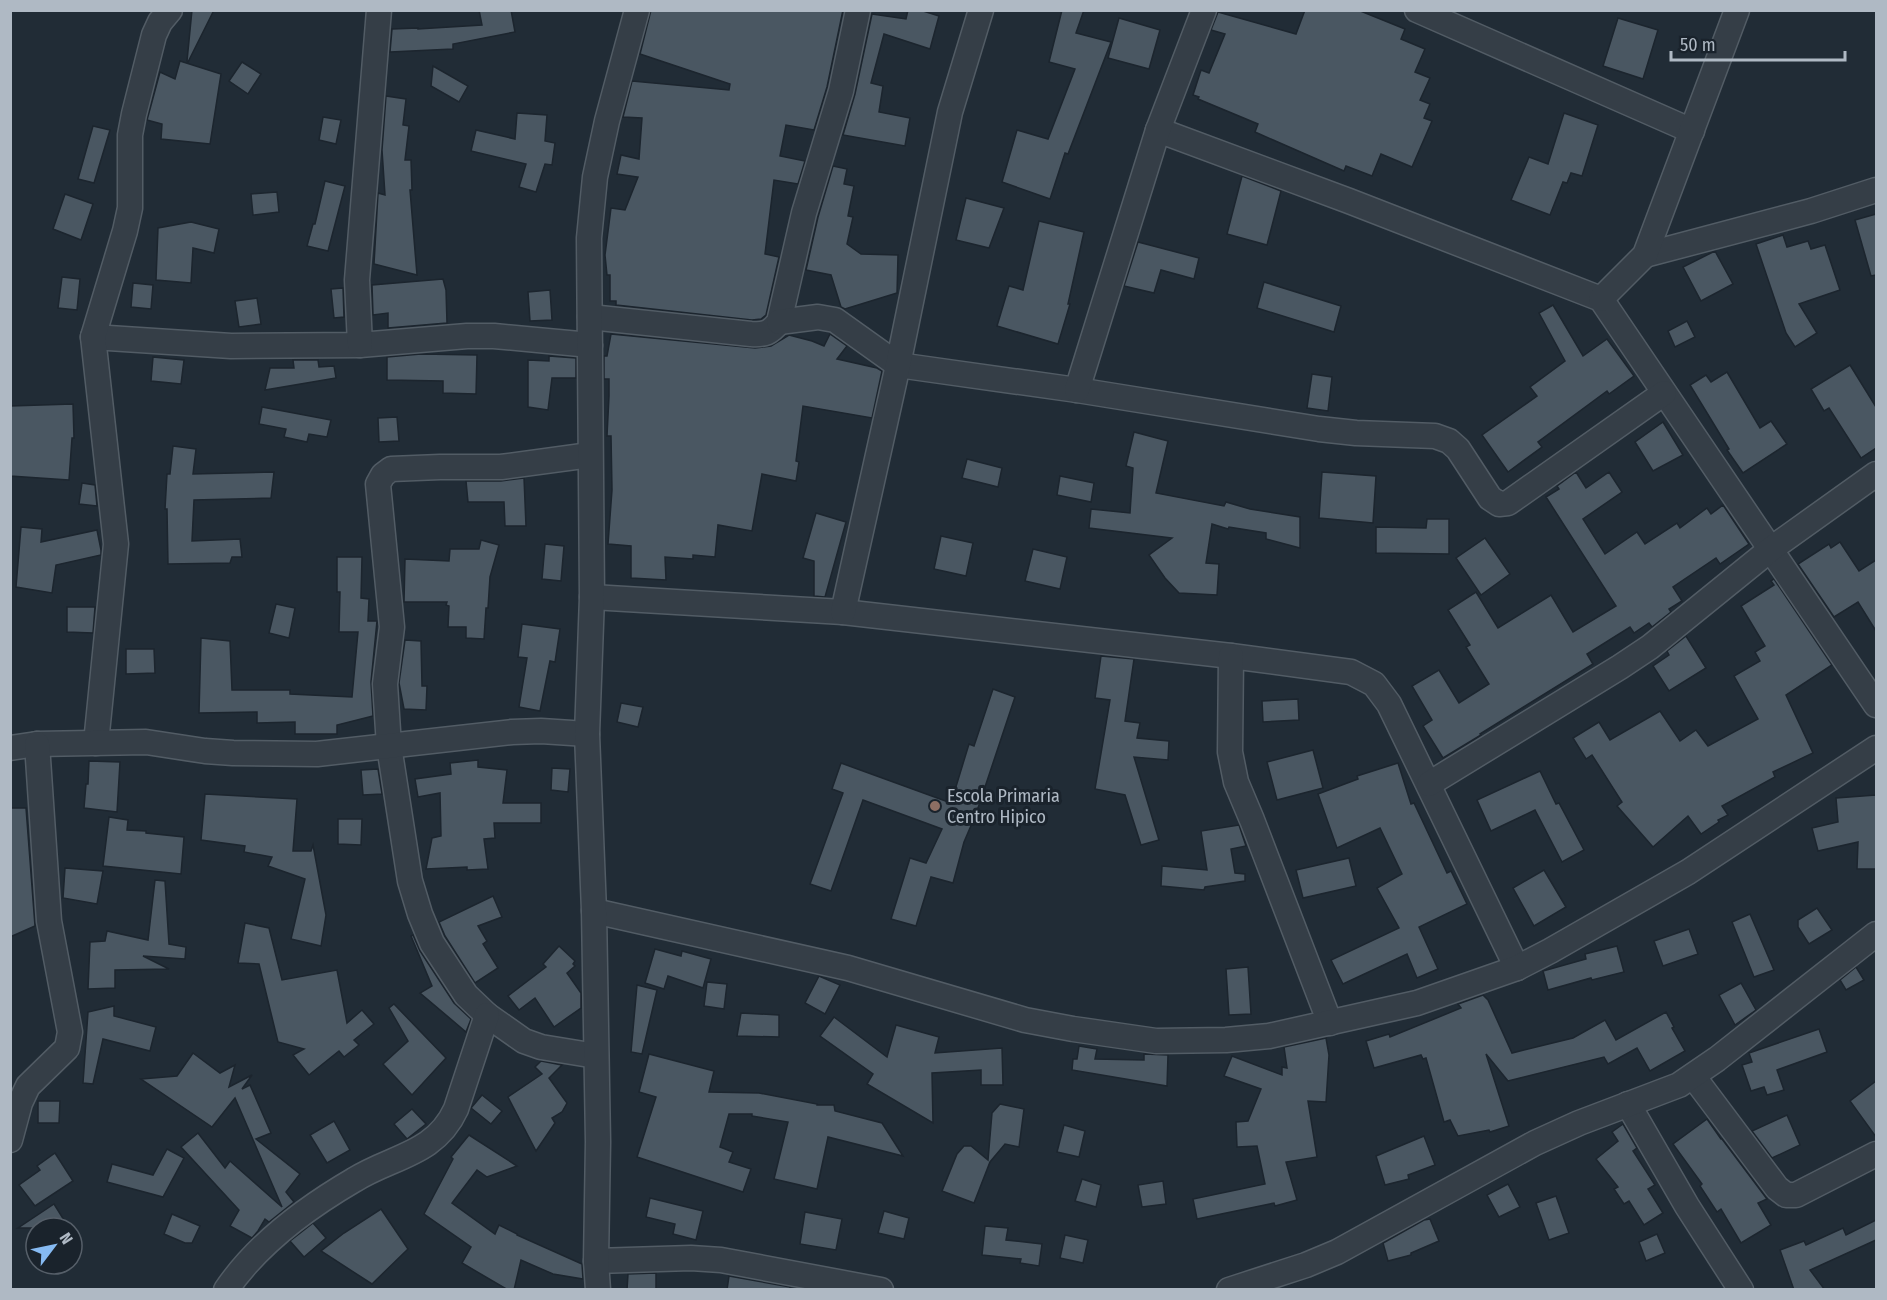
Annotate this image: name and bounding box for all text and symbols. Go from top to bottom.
scale bar [1671,24,1845,62]
text: 50 m [1680,34,1716,56]
place label: Escola Primaria Centro Hipico [947,785,1060,828]
marker: Escola Primaria Centro Hipico [928,799,942,813]
north arrow [24,1216,84,1276]
text: N [56,1229,77,1247]

